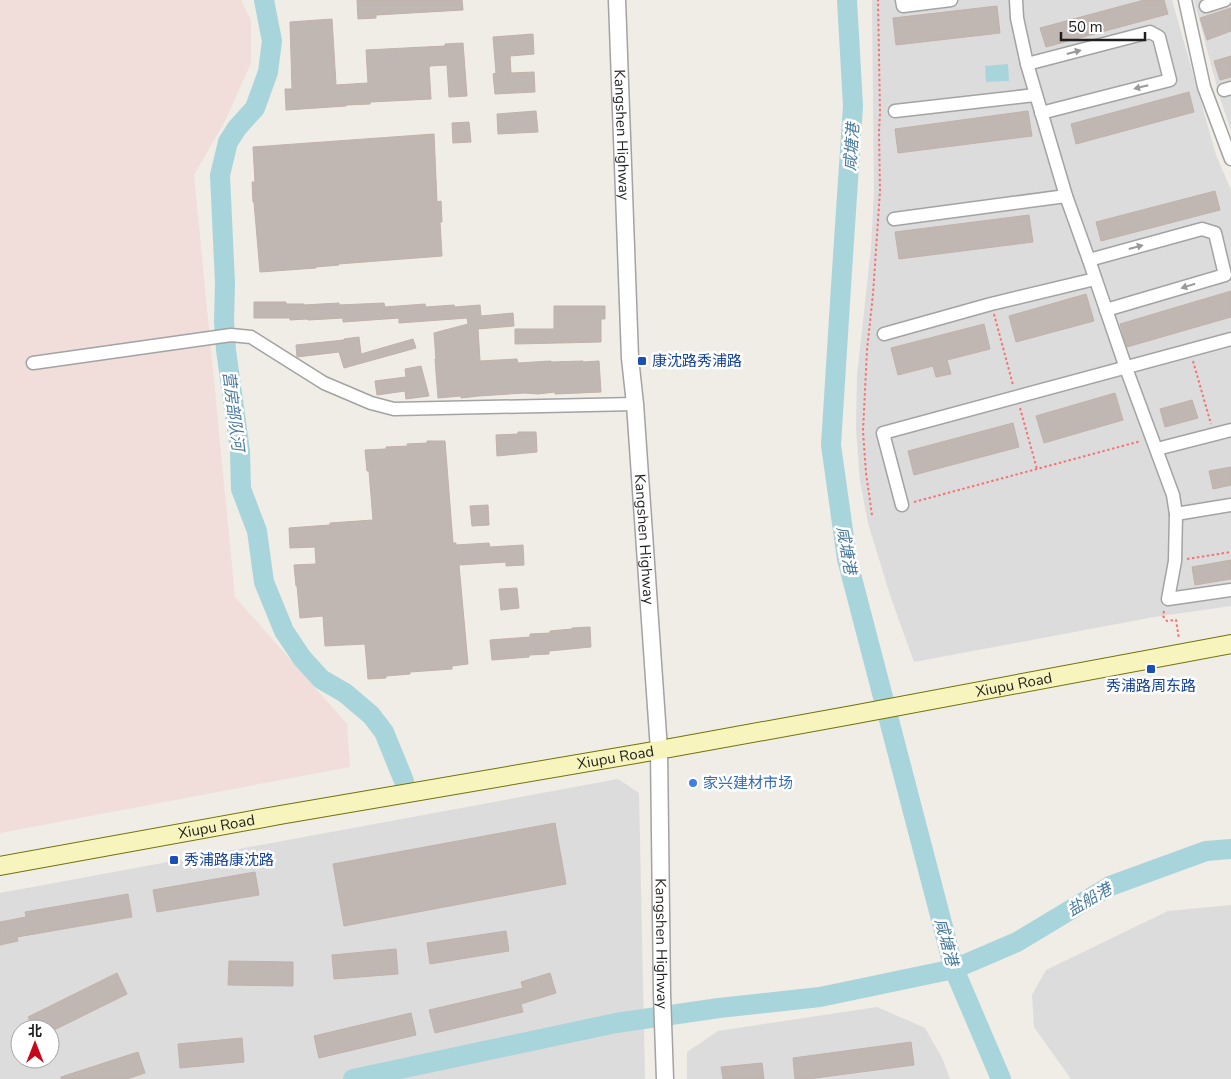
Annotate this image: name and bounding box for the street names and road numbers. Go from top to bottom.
street label: Kangshen Highway [610,69,634,201]
street label: Kangshen Highway [630,473,659,605]
street label: Xiupu Road [974,668,1054,702]
street label: Xiupu Road [576,741,655,774]
street label: Xiupu Road [176,810,256,843]
street label: Kangshen Highway [651,878,673,1010]

